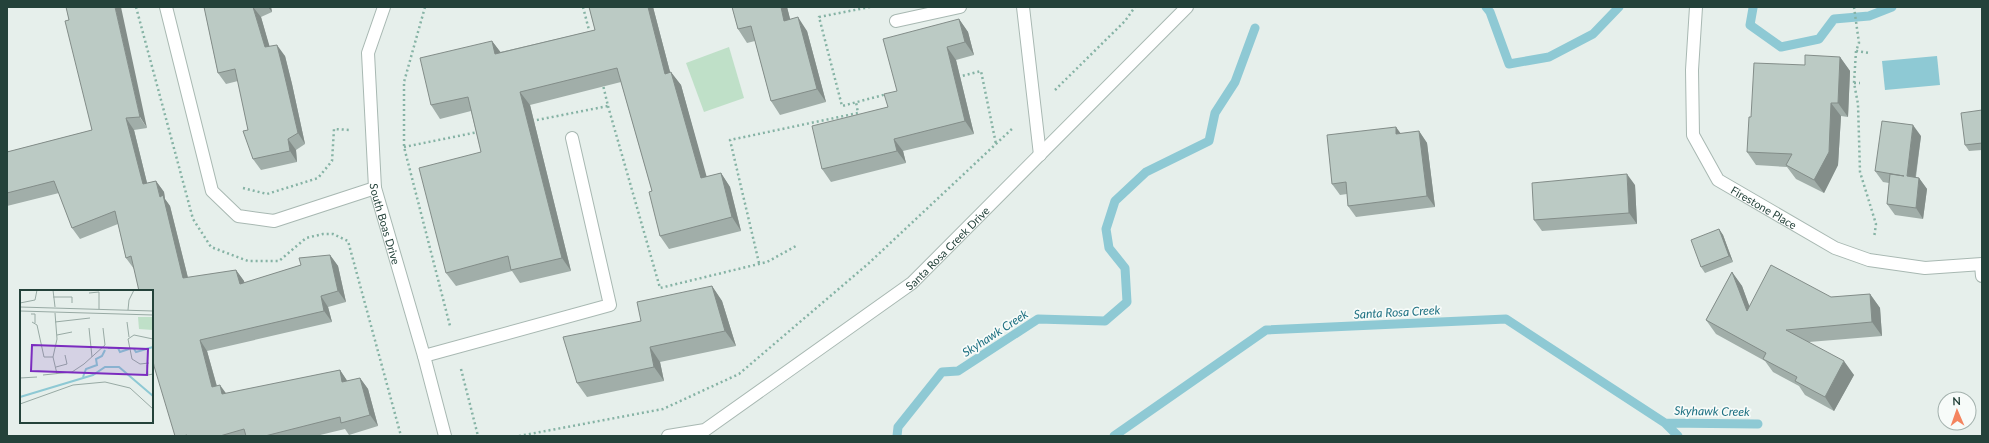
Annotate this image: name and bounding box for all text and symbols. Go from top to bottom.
street label: South Boas Drive [368,183,403,266]
street label: Firestone Place [1729,183,1799,231]
street label: Santa Rosa Creek Drive [903,203,992,292]
inset map [20,290,153,423]
water label: Santa Rosa Creek [1353,302,1441,322]
water label: Skyhawk Creek [959,306,1031,360]
north arrow [1937,391,1977,431]
text: N [1952,394,1961,407]
water label: Skyhawk Creek [1674,403,1750,419]

